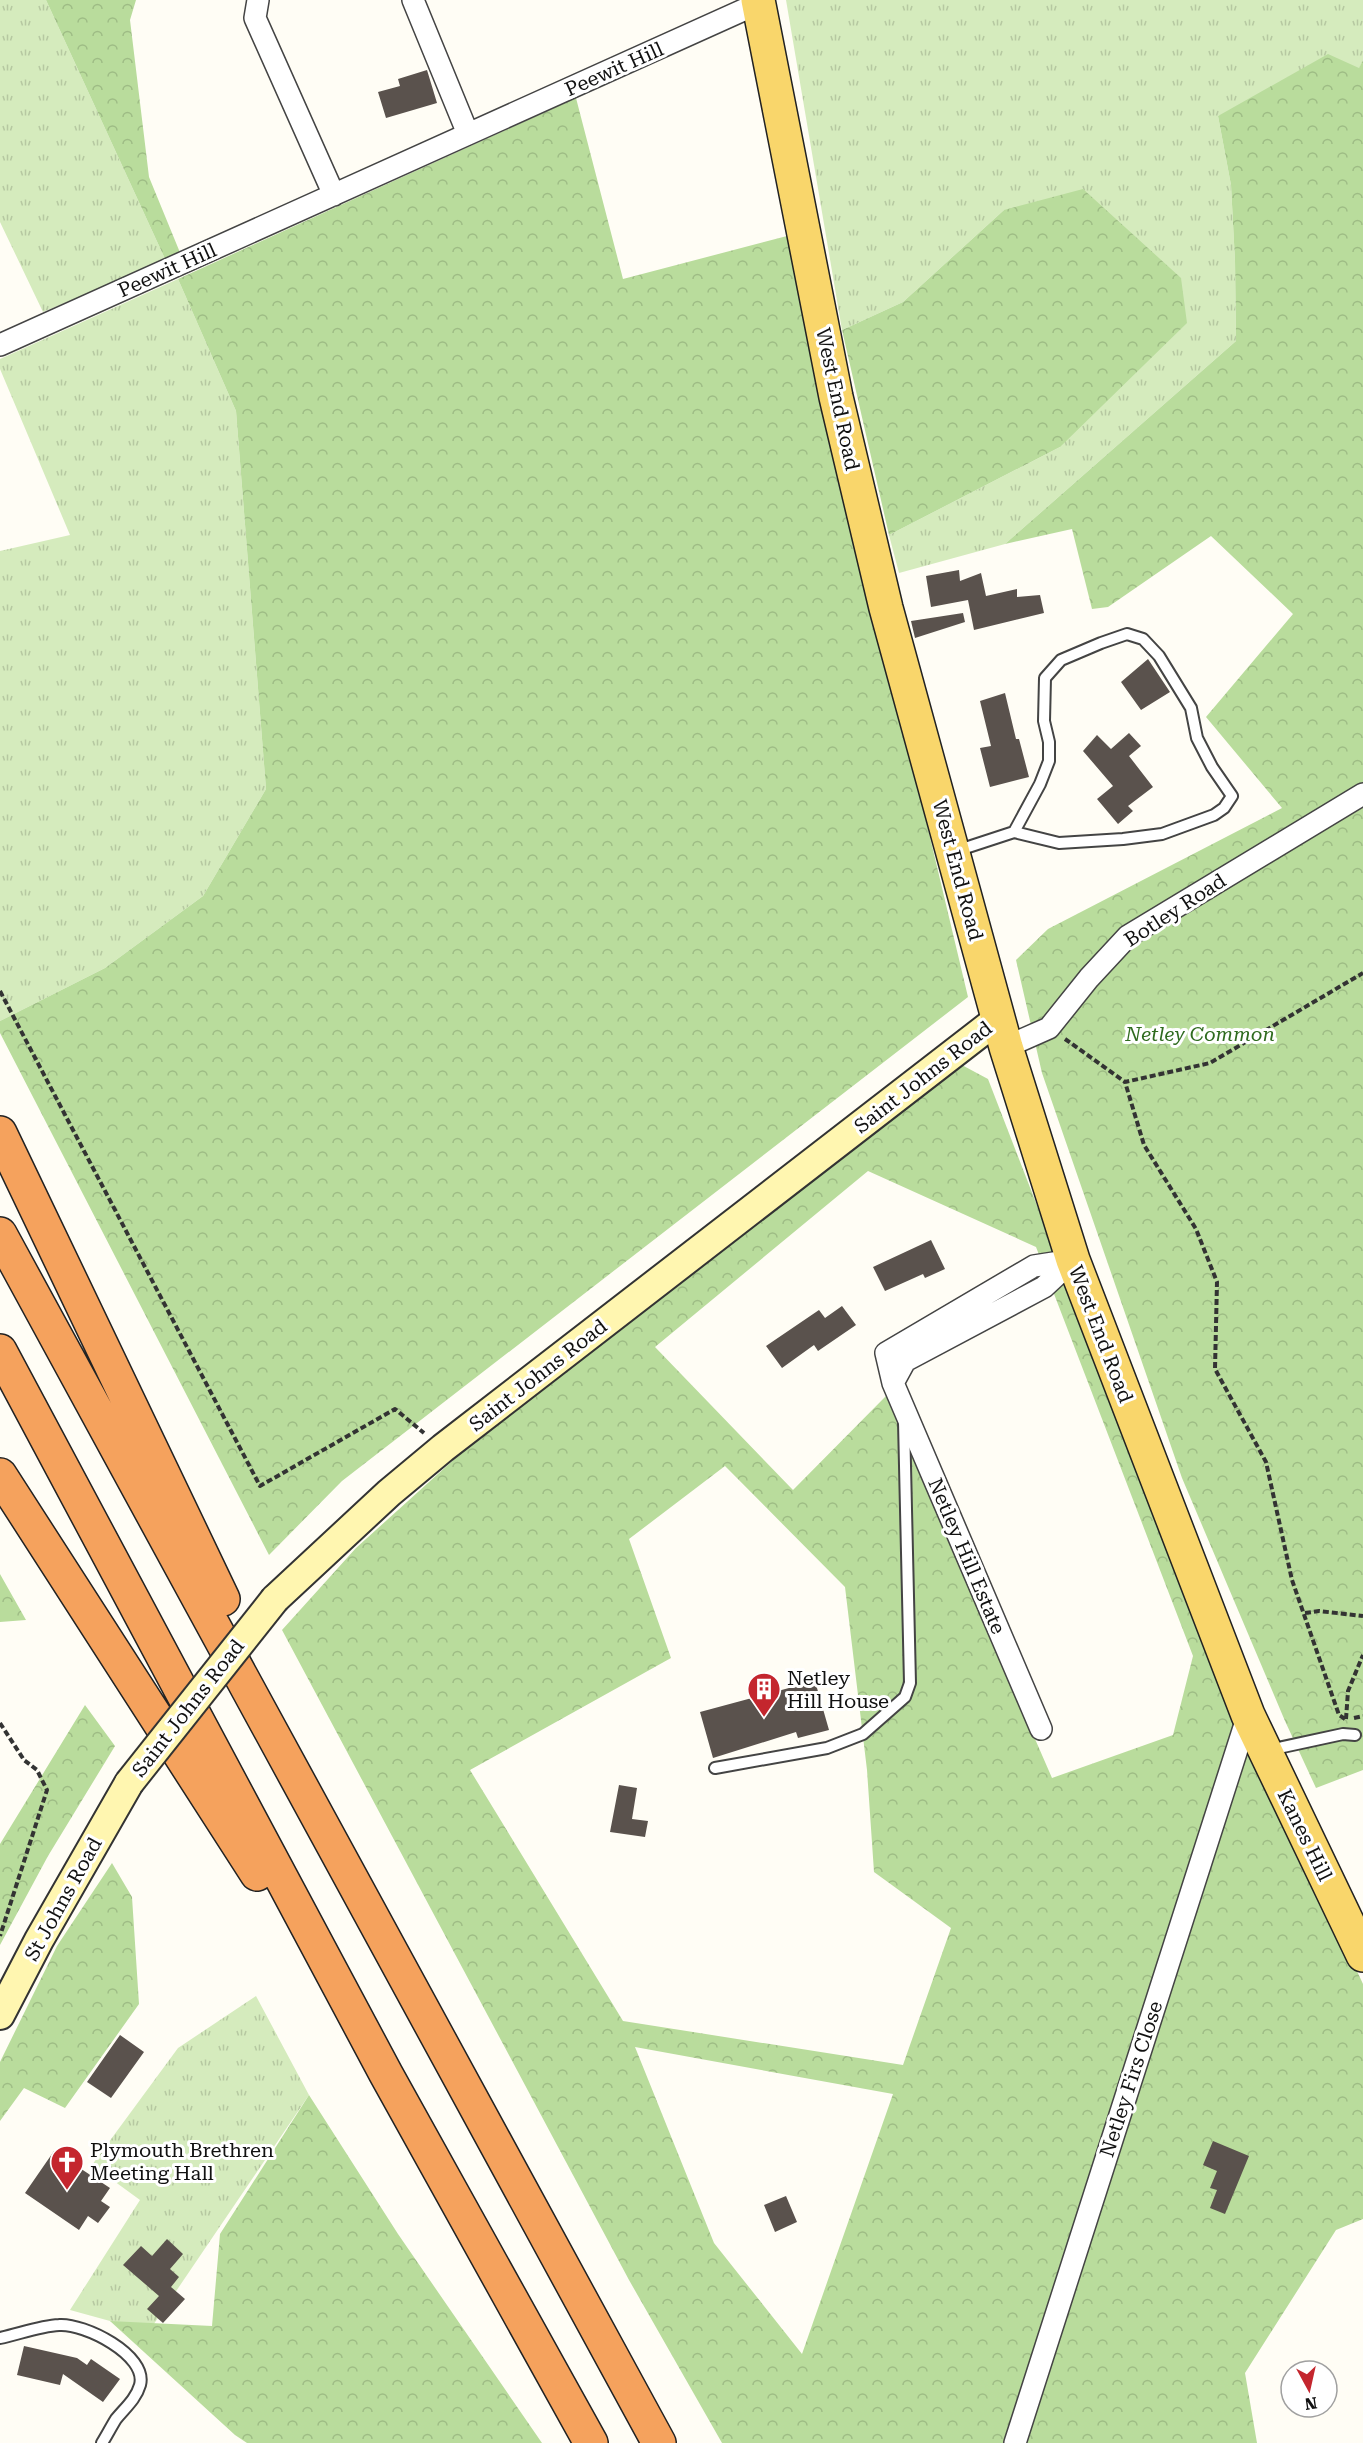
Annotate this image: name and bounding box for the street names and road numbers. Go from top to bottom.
street label: Peewit Hill [561,37,667,101]
street label: Peewit Hill [114,238,220,302]
street label: West End Road [811,325,865,473]
street label: West End Road [928,797,988,943]
street label: Botley Road [1120,868,1230,952]
street label: Saint Johns Road [849,1016,997,1138]
street label: West End Road [1064,1262,1138,1406]
street label: Saint Johns Road [464,1314,612,1436]
street label: Netley Hill Estate [923,1474,1011,1638]
street label: Saint Johns Road [127,1634,249,1782]
street label: Kanes Hill [1273,1785,1337,1885]
street label: St Johns Road [19,1833,107,1965]
street label: Netley Firs Close [1094,1998,1168,2160]

